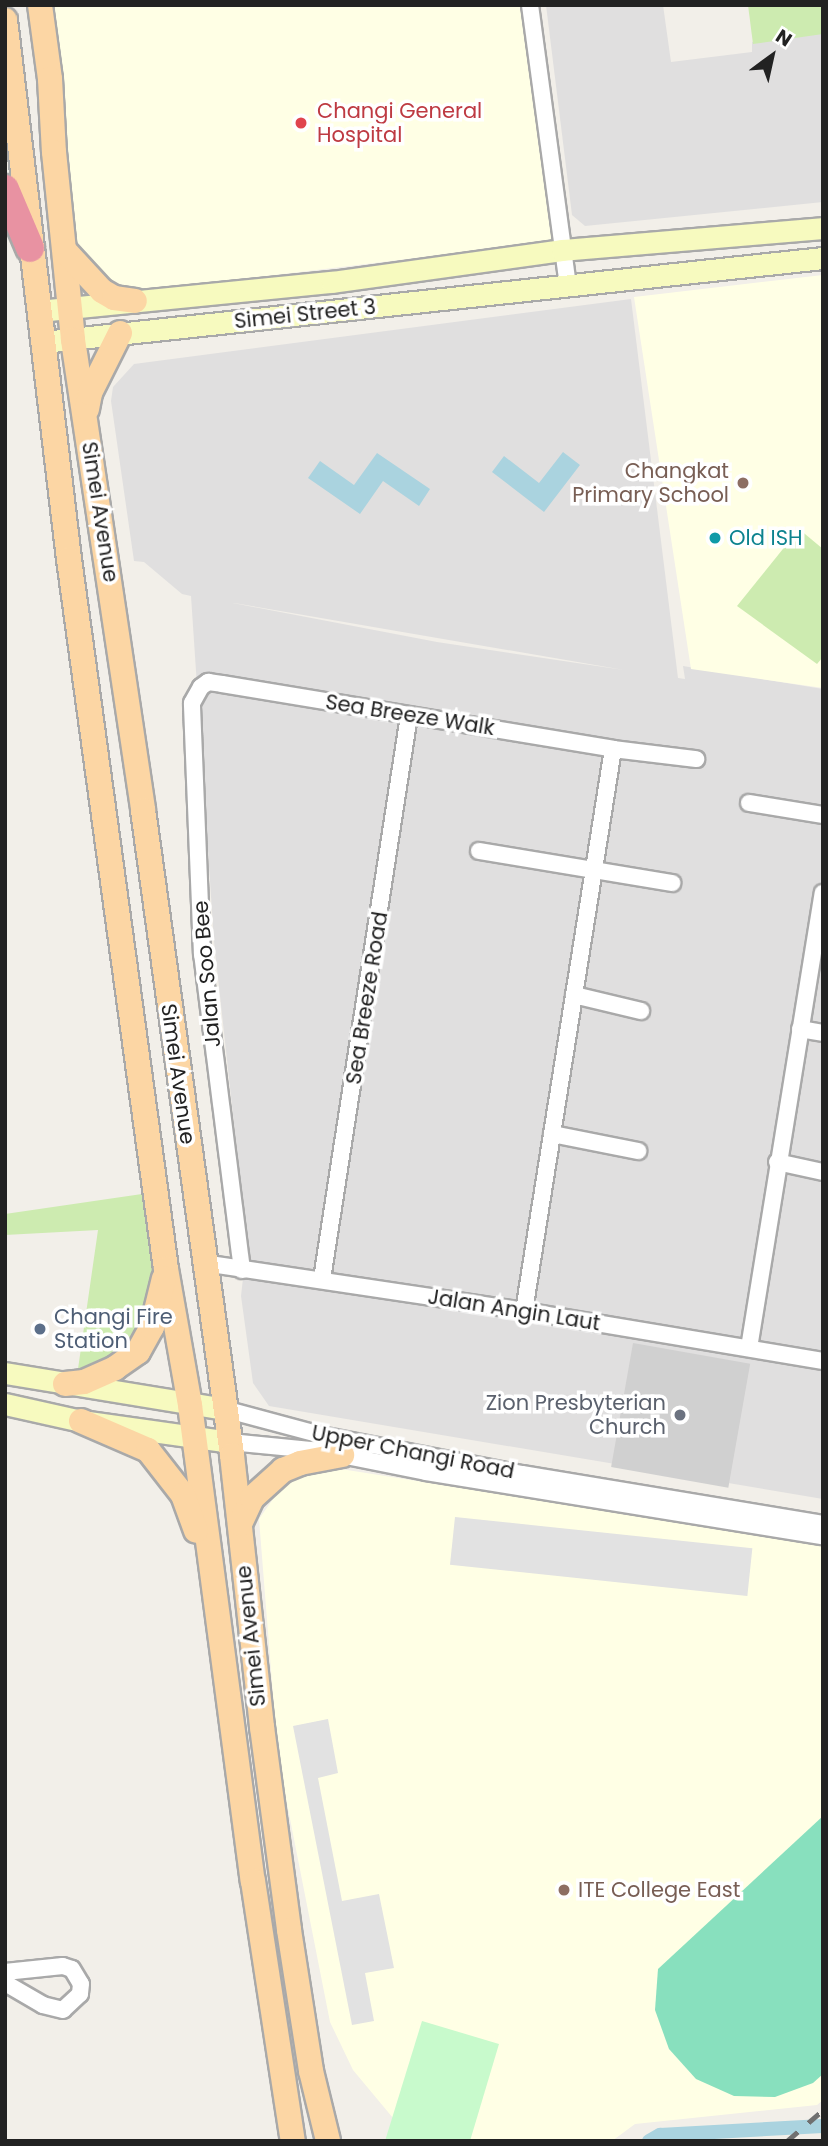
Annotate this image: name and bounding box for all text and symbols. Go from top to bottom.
north arrow [737,21,807,91]
text: N [770,23,797,53]
place label: Changi General Hospital [317,98,482,148]
marker: Changi General Hospital [291,113,311,133]
street label: Simei Street 3 [233,294,377,334]
street label: Simei Avenue [76,440,124,584]
place label: Changkat Primary School [572,458,729,508]
marker: Changkat Primary School [735,475,751,491]
place label: Old ISH [729,525,802,551]
marker: Old ISH [707,530,723,546]
street label: Sea Breeze Walk [324,689,496,741]
street label: Jalan Soo Bee [188,899,226,1049]
street label: Sea Breeze Road [341,910,393,1086]
street label: Simei Avenue [156,1002,200,1146]
street label: Jalan Angin Laut [426,1284,602,1336]
place label: Changi Fire Station [54,1304,173,1354]
marker: Changi Fire Station [32,1321,48,1337]
place label: Zion Presbyterian Church [486,1390,666,1440]
marker: Zion Presbyterian Church [672,1407,688,1423]
street label: Upper Changi Road [310,1420,516,1484]
street label: Simei Avenue [231,1564,271,1708]
place label: ITE College East [578,1877,740,1903]
marker: ITE College East [556,1882,572,1898]

